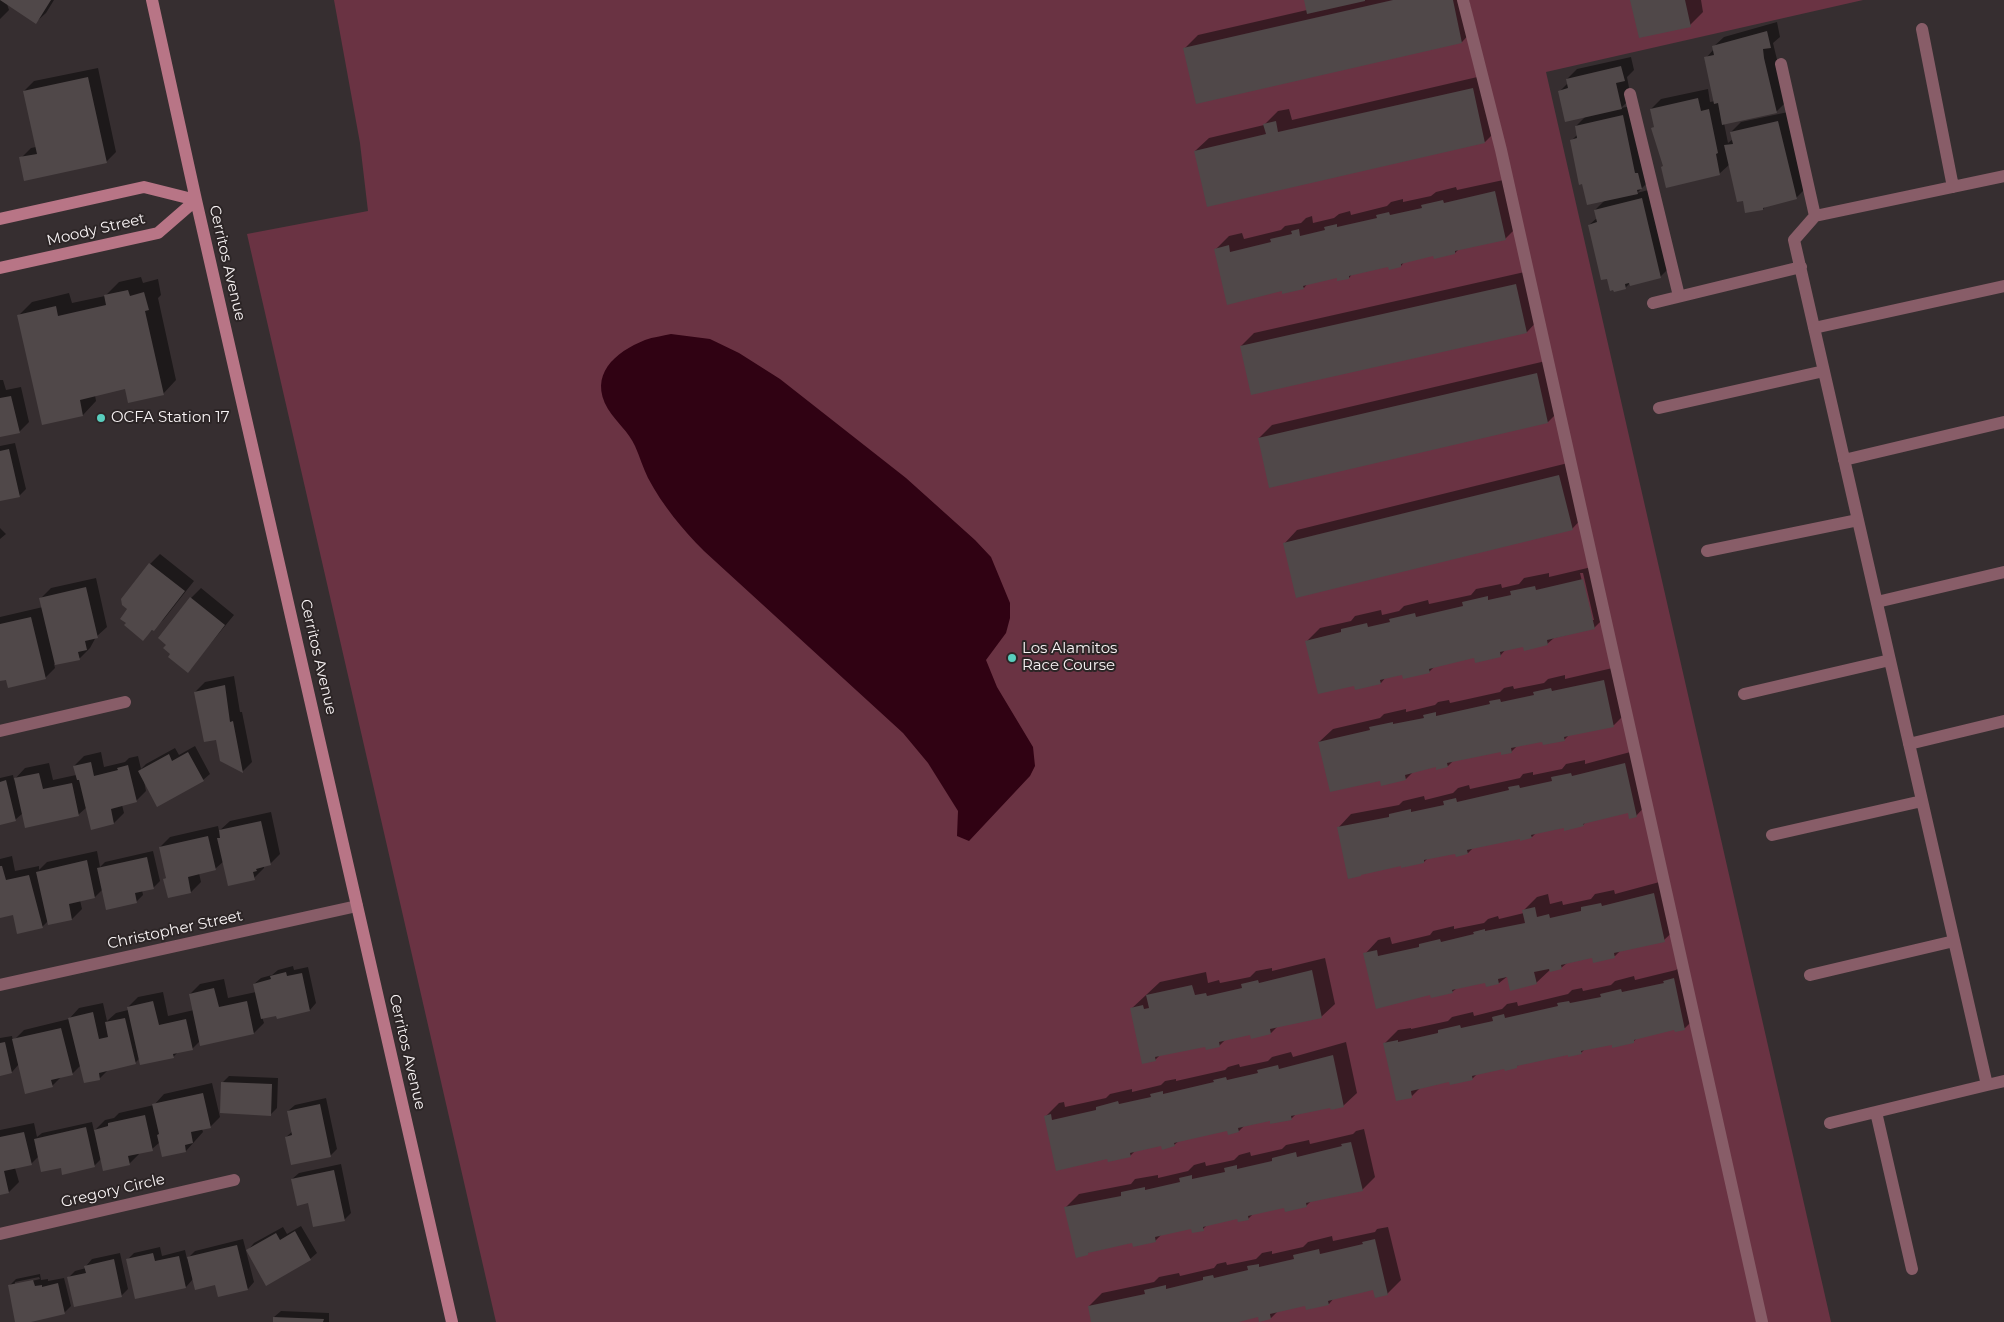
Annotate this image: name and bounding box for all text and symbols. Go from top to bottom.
street label: Cerritos Avenue [205,203,249,323]
street label: Moody Street [45,210,147,250]
place label: OCFA Station 17 [111,409,230,427]
marker: OCFA Station 17 [95,412,107,424]
street label: Cerritos Avenue [296,597,340,717]
place label: Los Alamitos Race Course [1022,640,1117,675]
marker: Los Alamitos Race Course [1006,652,1018,664]
street label: Christopher Street [106,907,244,953]
street label: Cerritos Avenue [385,992,429,1112]
street label: Gregory Circle [59,1170,167,1212]

